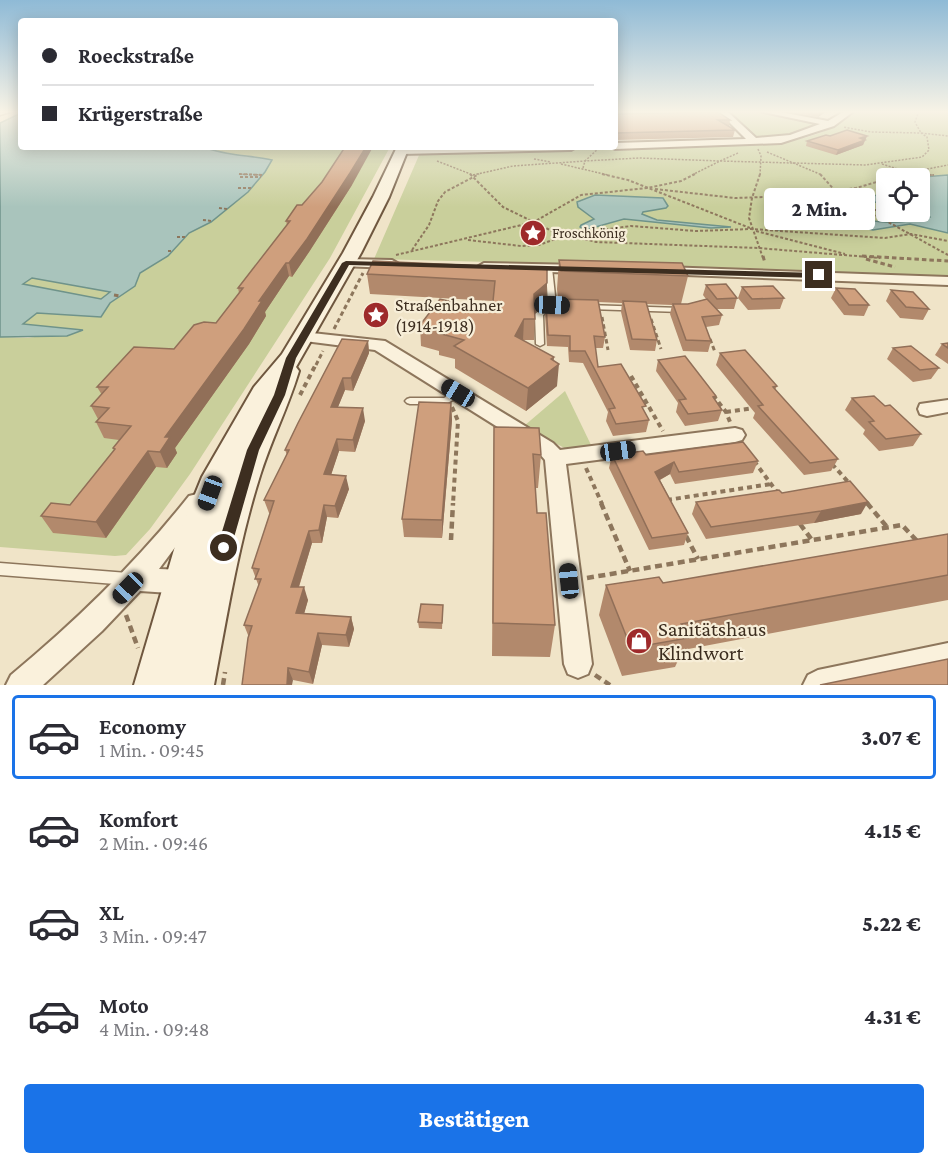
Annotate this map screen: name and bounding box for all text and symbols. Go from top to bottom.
text: Roeckstraße [78,43,194,68]
text: Krügerstraße [78,101,203,126]
map controls [876,168,930,222]
button: locate [876,168,930,222]
callout: 2 Min. [764,188,874,230]
text: 2 Min. [792,198,847,220]
place icon: Froschkönig [518,218,548,248]
place label: Froschkönig [552,225,626,242]
route end [805,261,832,288]
place label: Straßenbahner (1914-1918) [395,295,503,337]
car [534,295,570,315]
place icon: Straßenbahner (1914-1918) [361,300,391,330]
car [438,376,478,410]
car [599,440,637,462]
car [195,473,225,513]
route start [210,534,237,561]
car [558,562,580,600]
car [109,569,147,607]
place label: Sanitätshaus Klindwort [658,617,766,665]
shop icon: Sanitätshaus Klindwort [624,626,654,656]
icon: car [27,710,81,764]
text: Economy [99,714,186,739]
text: 3.07 € [861,725,921,750]
text: 1 Min. · 09:45 [99,739,204,761]
icon: car [27,803,81,857]
text: Komfort [99,807,178,832]
text: 4.15 € [864,818,921,843]
text: 2 Min. · 09:46 [99,832,208,854]
icon: car [27,896,81,950]
text: XL [99,900,124,925]
text: 5.22 € [862,911,921,936]
text: 3 Min. · 09:47 [99,925,207,947]
icon: car [27,989,81,1043]
text: Moto [99,993,149,1018]
text: 4.31 € [864,1004,921,1029]
text: 4 Min. · 09:48 [99,1018,209,1040]
button: Bestätigen [24,1084,924,1153]

